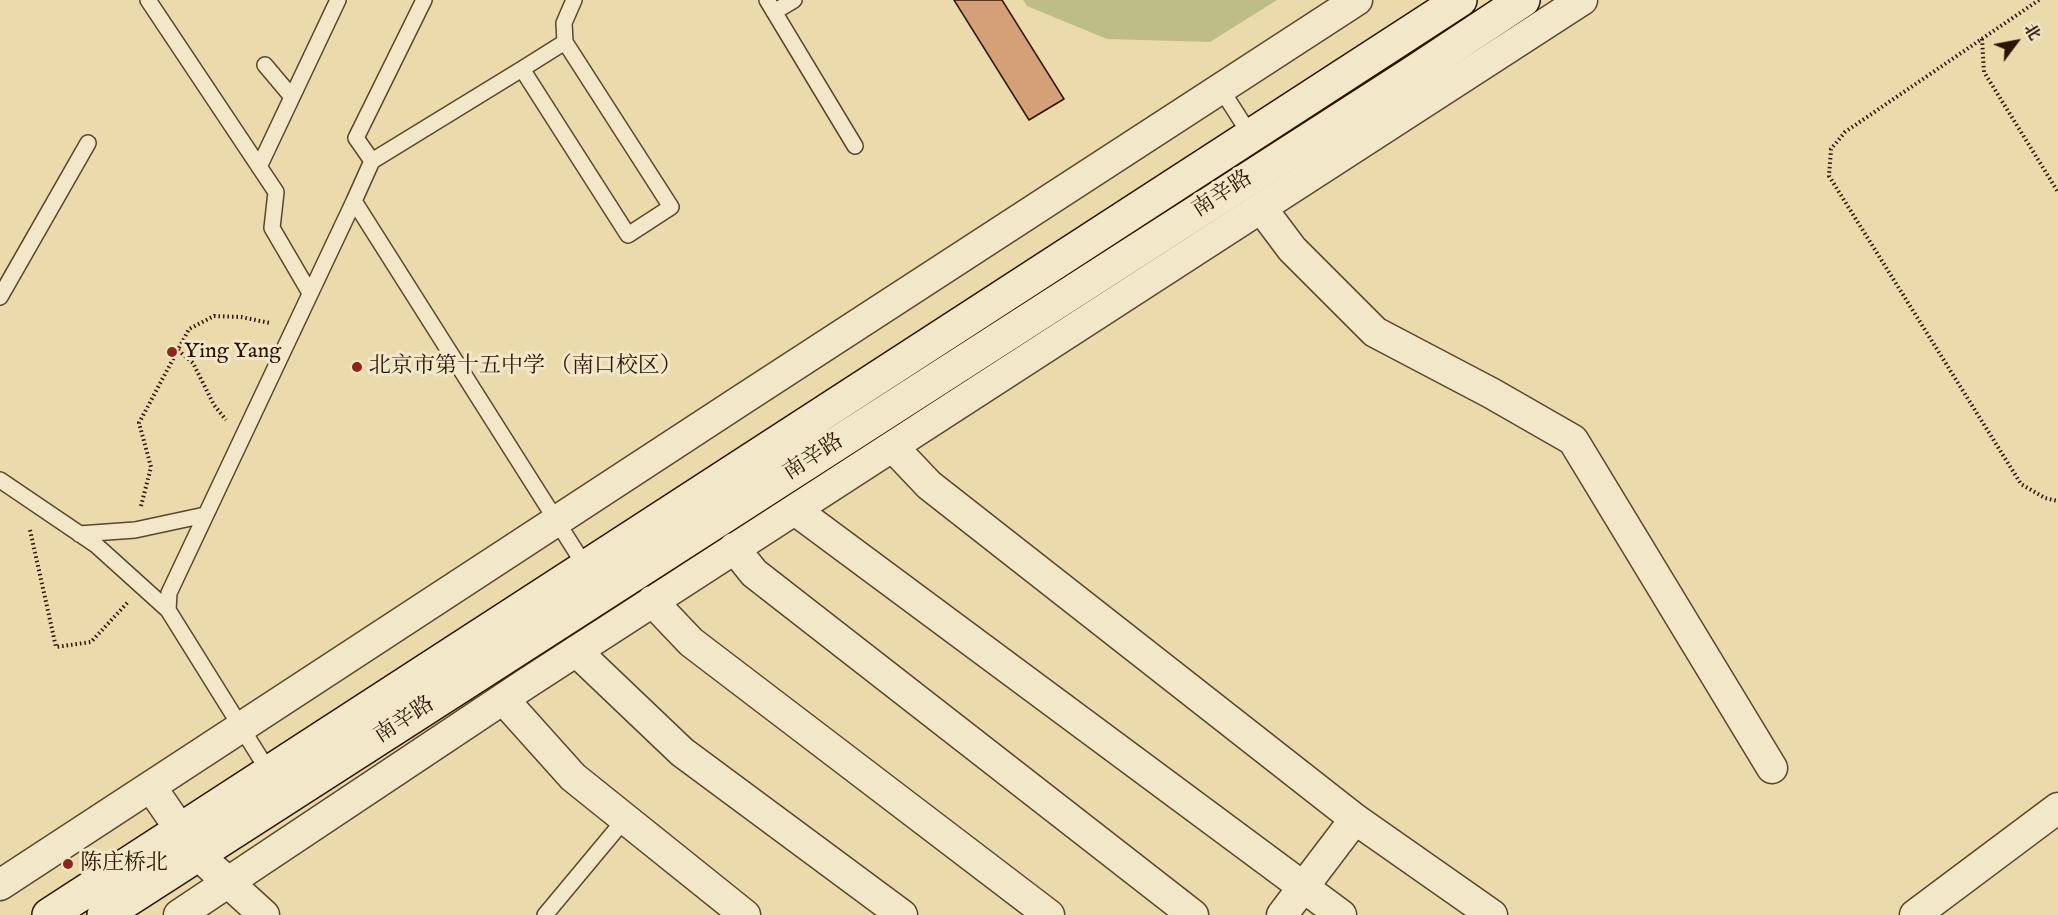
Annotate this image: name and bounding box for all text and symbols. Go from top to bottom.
north arrow [1986,12,2046,72]
text: 北 [2019,20,2044,45]
street label: 南辛路 [1188,166,1258,224]
place label: Ying Yang [184,339,281,365]
marker: Ying Yang [165,345,179,359]
place label: 北京市第十五中学 （南口校区） [369,354,682,380]
marker: 北京市第十五中学 （南口校区） [350,360,364,374]
street label: 南辛路 [779,429,849,487]
street label: 南辛路 [370,692,440,750]
place label: 陈庄桥北 [80,851,168,877]
marker: 陈庄桥北 [61,857,75,871]

